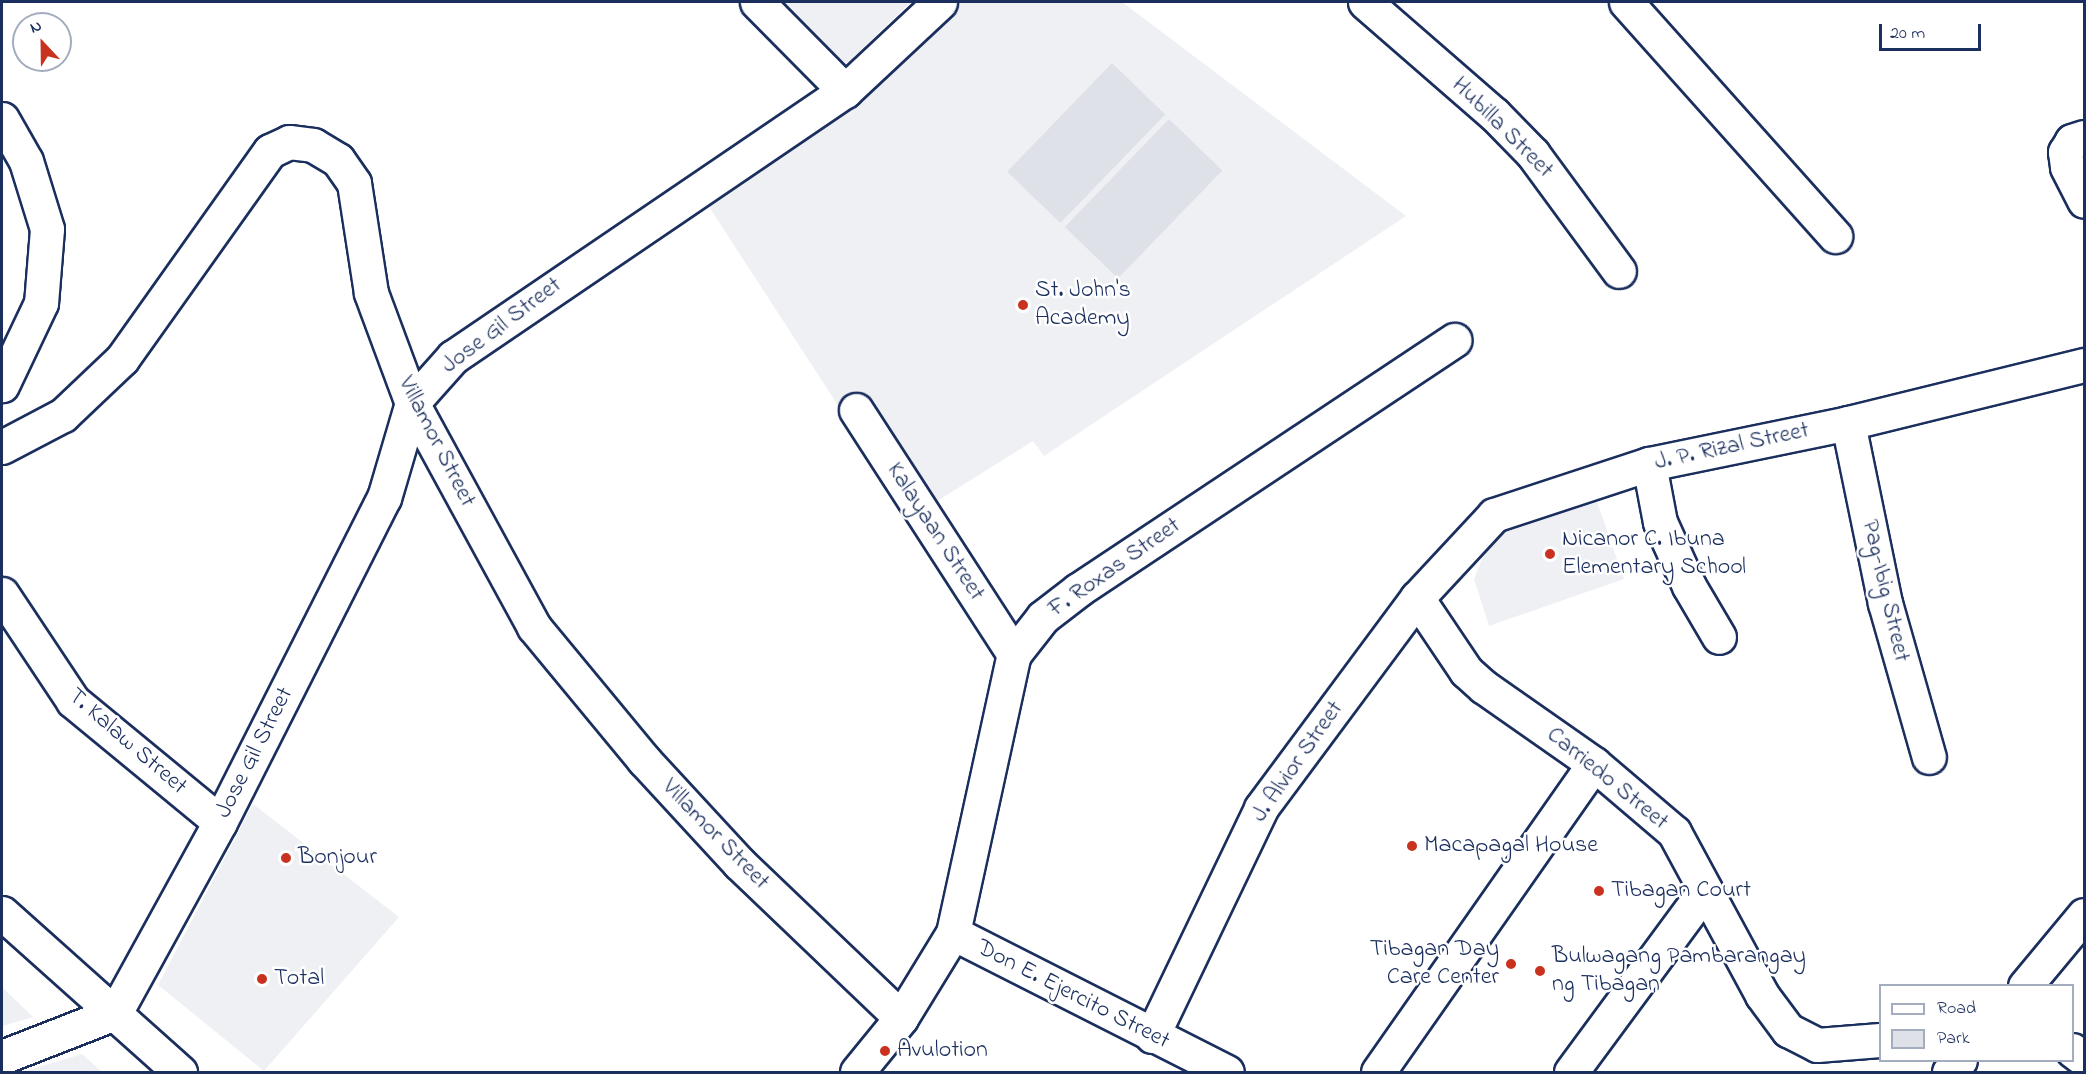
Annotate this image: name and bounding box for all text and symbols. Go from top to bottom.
north arrow [12,12,72,72]
scale bar [1882,12,1984,50]
text: N [26,14,46,40]
text: 20 m [1890,21,1925,47]
street label: Hubilla Street [1445,71,1559,185]
street label: Jose Gil Street [436,271,568,381]
place label: St. John's Academy [1035,277,1131,333]
marker: St. John's Academy [1016,298,1030,312]
street label: Villamor Street [391,372,481,512]
street label: J. P. Rizal Street [1652,417,1812,477]
street label: Kalayaan Street [880,457,990,607]
street label: F. Roxas Street [1043,512,1187,624]
street label: Pag-Ibig Street [1855,517,1915,665]
place label: Nicanor C. Ibuna Elementary School [1562,526,1746,582]
marker: Nicanor C. Ibuna Elementary School [1543,547,1557,561]
street label: T. Kalaw Street [62,682,192,802]
street label: Jose Gil Street [210,683,300,823]
street label: J. Alvior Street [1246,696,1350,828]
street label: Carriedo Street [1540,721,1674,837]
street label: Villamor Street [655,774,775,896]
place label: Macapagal House [1424,832,1598,860]
marker: Macapagal House [1405,839,1419,853]
place label: Bonjour [298,844,377,872]
marker: Bonjour [279,851,293,865]
place label: Tibagan Court [1611,877,1751,905]
marker: Tibagan Court [1592,884,1606,898]
street label: Don E. Ejercito Street [972,934,1174,1056]
place label: Tibagan Day Care Center [1370,936,1499,992]
place label: Bulwagang Pambarangay ng Tibagan [1552,943,1806,999]
marker: Tibagan Day Care Center [1504,957,1518,971]
marker: Bulwagang Pambarangay ng Tibagan [1533,964,1547,978]
place label: Total [274,965,324,993]
marker: Total [255,972,269,986]
legend [1879,984,2074,1062]
text: Road [1937,996,1976,1022]
text: Park [1937,1026,1970,1052]
place label: Avulotion [897,1037,988,1065]
marker: Avulotion [878,1044,892,1058]

